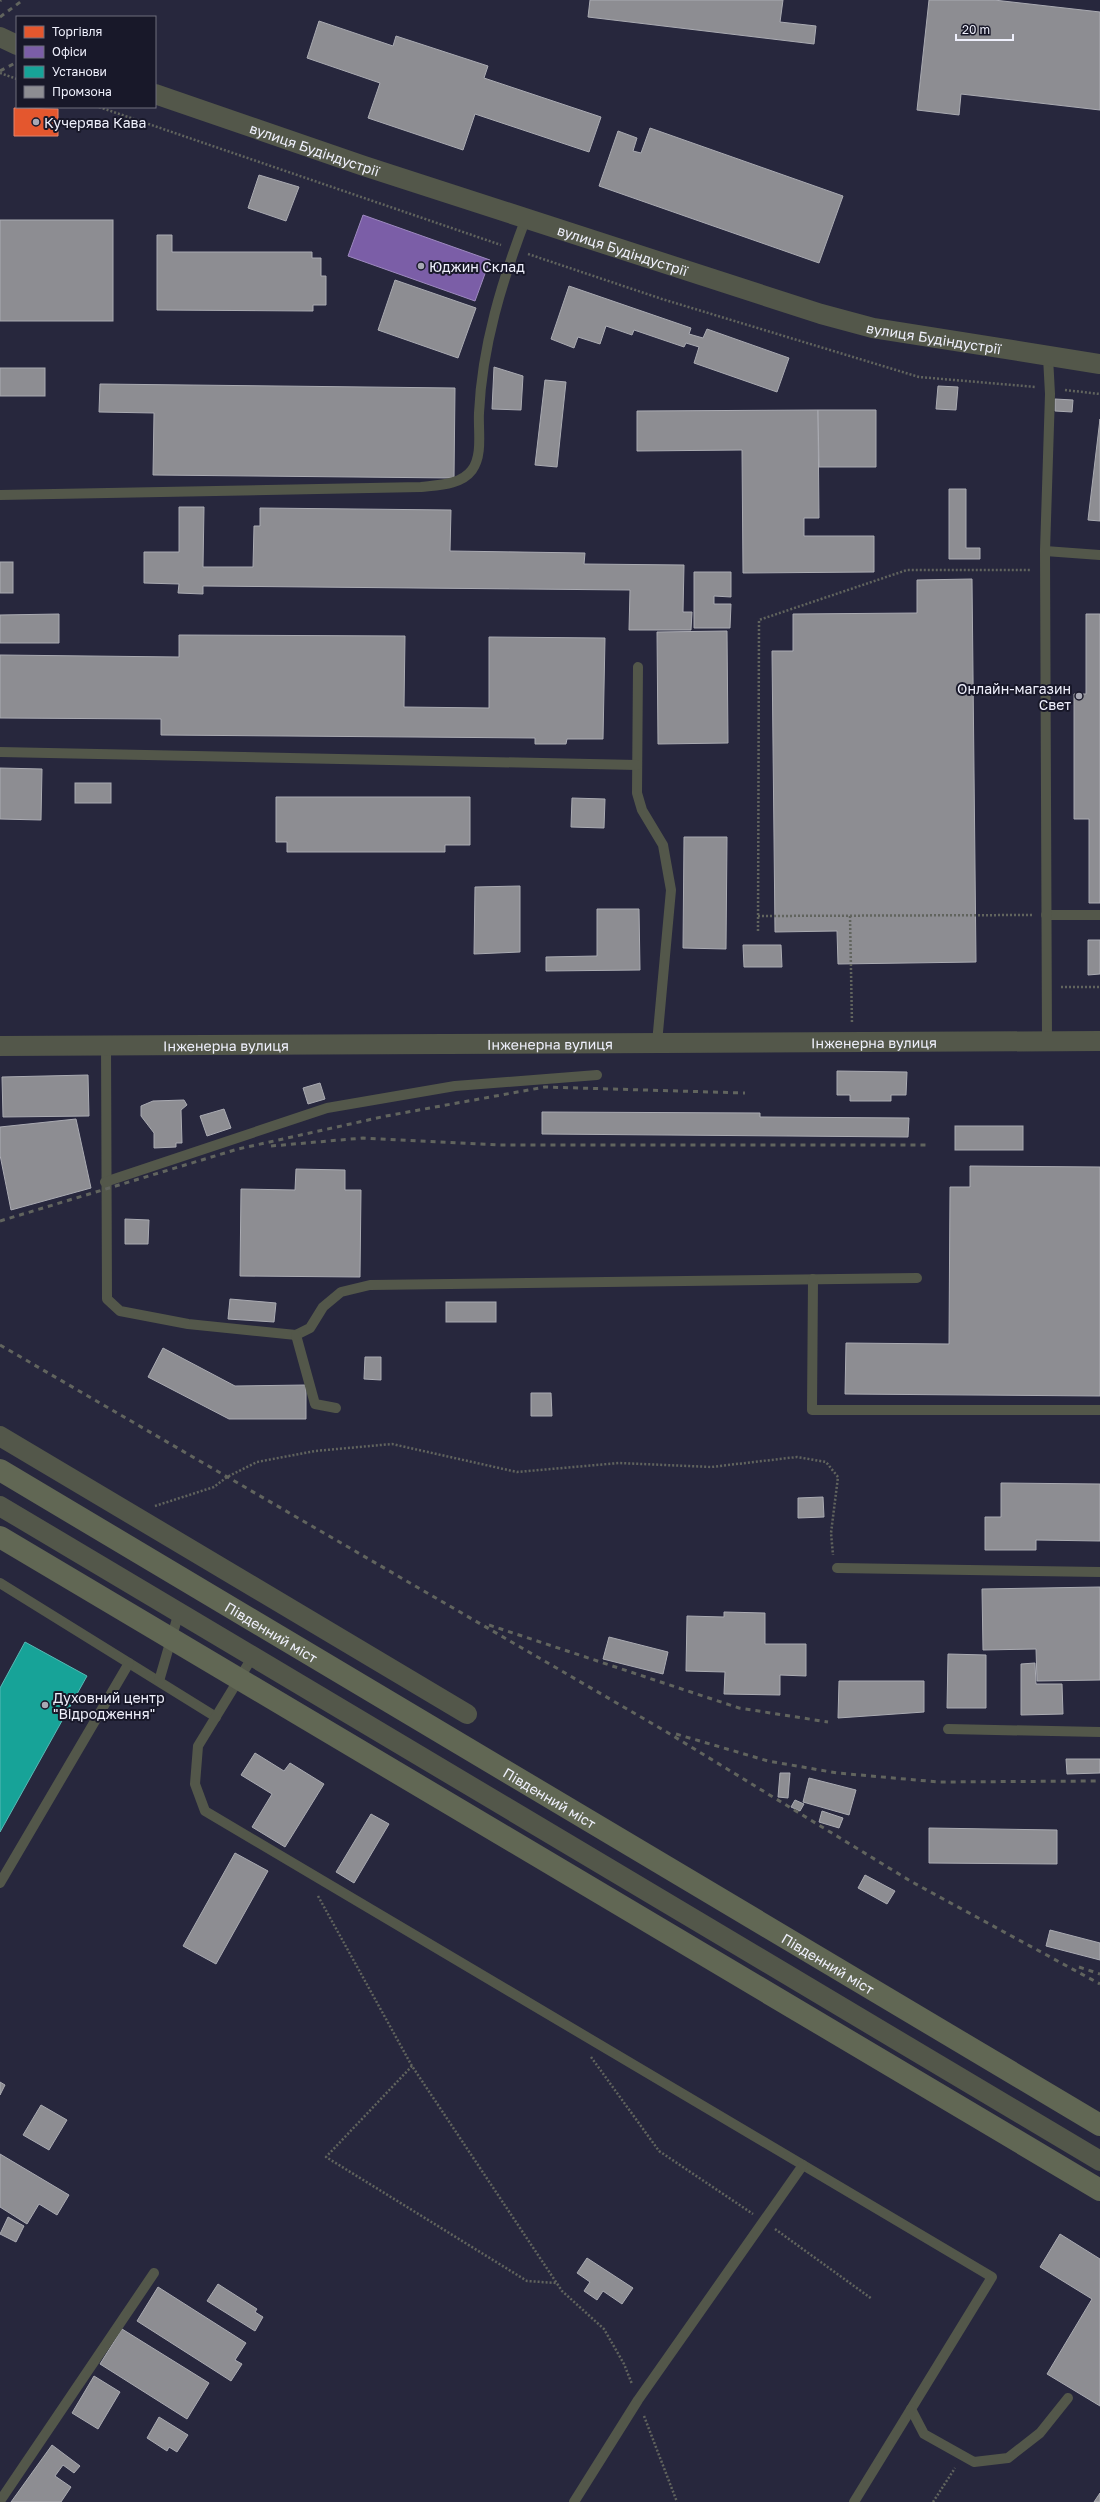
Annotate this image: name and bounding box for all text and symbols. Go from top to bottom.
legend [16,16,156,108]
scale bar [956,16,1013,42]
text: 20 m [962,22,990,37]
text: Торгівля [52,24,102,39]
text: Офіси [52,44,87,59]
text: Установи [52,64,107,79]
text: Промзона [52,84,112,99]
place label: Кучерява Кава [44,114,146,131]
marker: Кучерява Кава [31,117,41,127]
street label: вулиця Будіндустрії [248,119,383,179]
street label: вулиця Будіндустрії [555,221,691,279]
place label: Юджин Склад [429,258,525,275]
marker: Юджин Склад [416,261,426,271]
street label: вулиця Будіндустрії [865,318,1004,357]
place label: Онлайн-магазин Свет [957,680,1071,713]
marker: Онлайн-магазин Свет [1074,691,1084,701]
street label: Інженерна вулиця [811,1033,937,1051]
street label: Інженерна вулиця [487,1035,613,1052]
street label: Інженерна вулиця [163,1036,289,1054]
street label: Південний міст [222,1598,321,1666]
place label: Духовний центр "Відродження" [53,1689,165,1722]
marker: Духовний центр "Відродження" [40,1700,50,1710]
street label: Південний міст [500,1763,599,1832]
street label: Південний міст [779,1929,878,1997]

